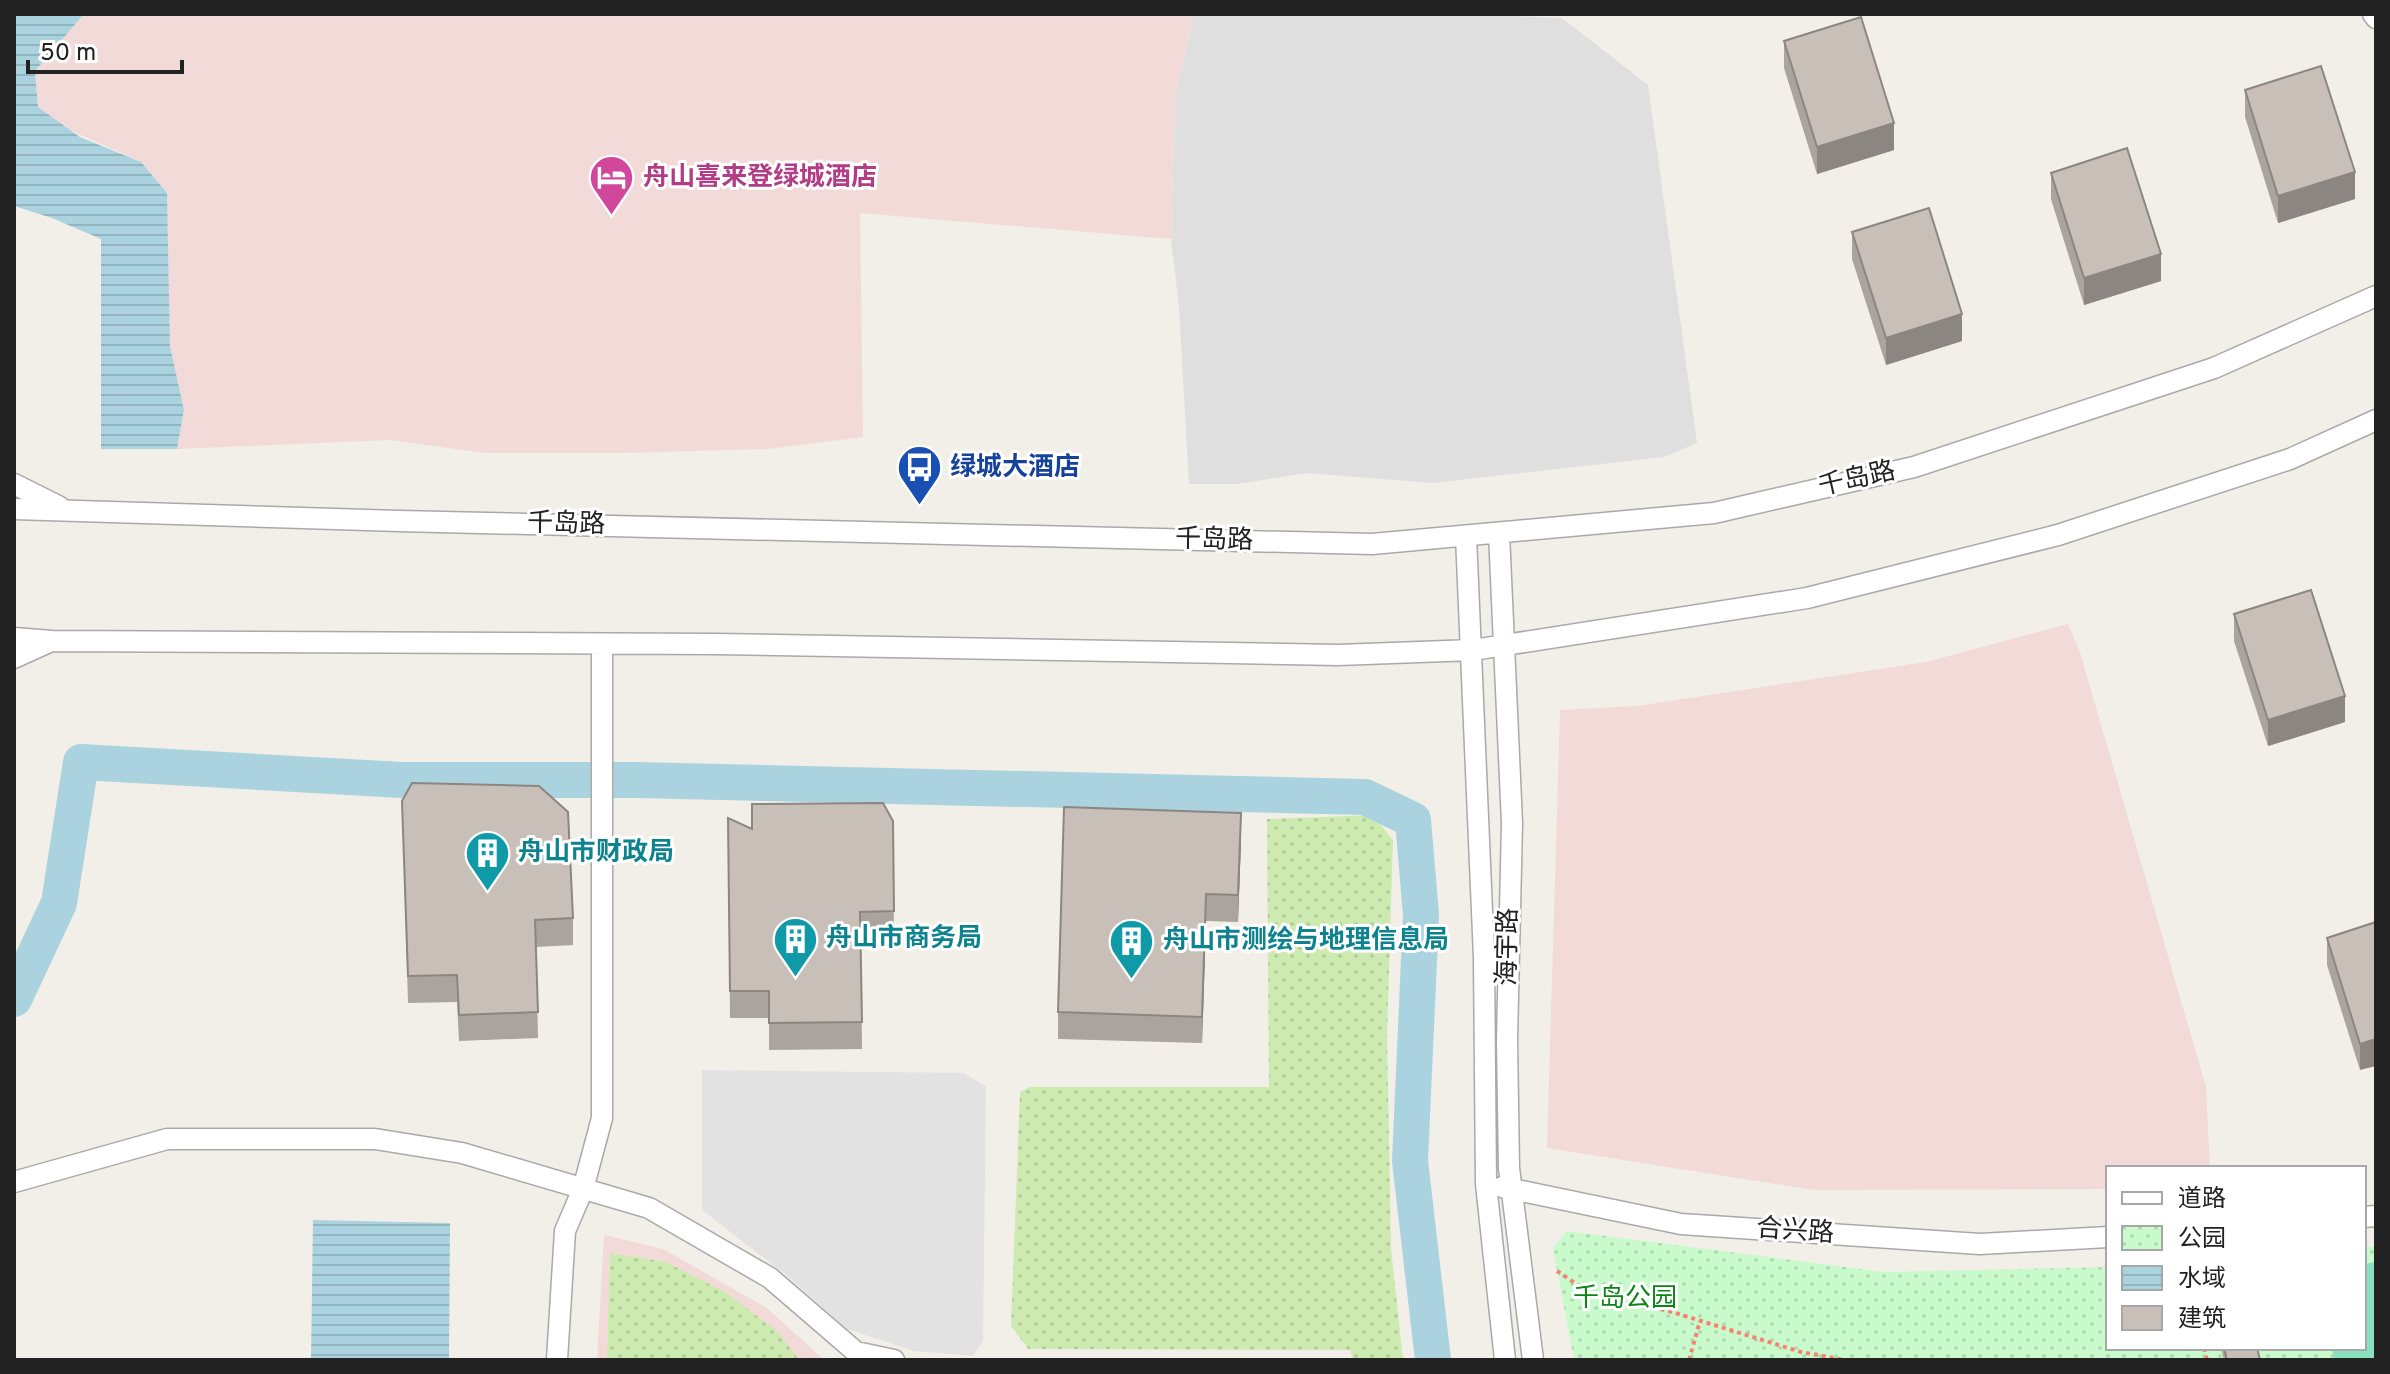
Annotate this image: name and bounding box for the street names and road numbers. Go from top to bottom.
street label: 千岛路 [1815,455,1899,505]
street label: 千岛路 [527,508,605,542]
street label: 千岛路 [1175,524,1253,558]
street label: 海宇路 [1492,908,1526,986]
street label: 合兴路 [1755,1213,1835,1251]

